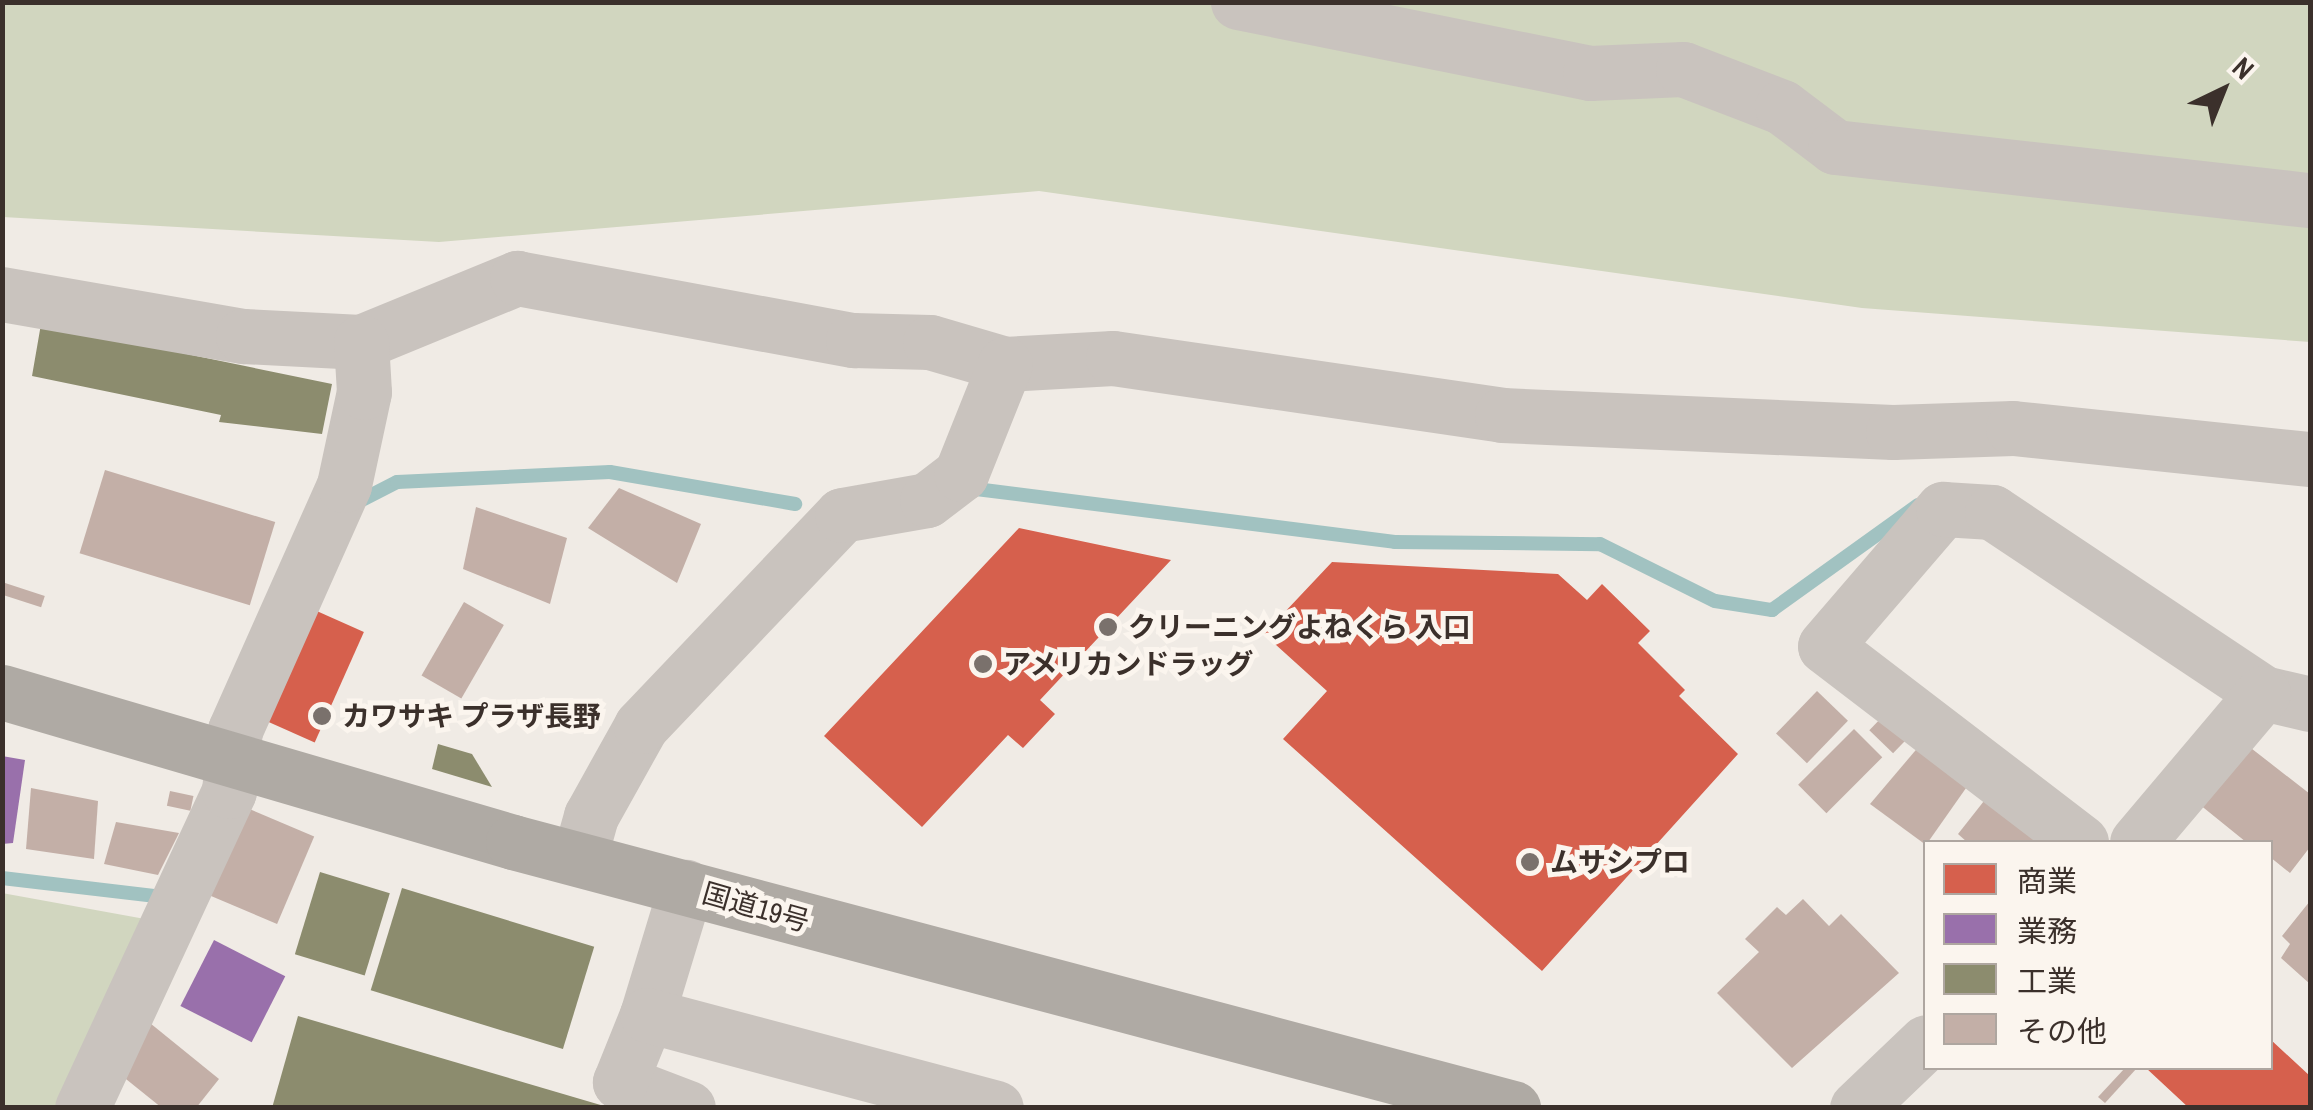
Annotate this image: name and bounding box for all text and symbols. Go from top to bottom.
north arrow [2173,40,2273,140]
text: N [2224,49,2262,88]
place label: クリーニングよねくら 入口 [1128,610,1470,644]
marker: クリーニングよねくら 入口 [1097,616,1119,638]
place label: アメリカンドラッグ [1003,647,1255,681]
marker: アメリカンドラッグ [972,653,994,675]
place label: カワサキ プラザ長野 [342,699,600,733]
marker: カワサキ プラザ長野 [311,705,333,727]
legend [1923,840,2273,1070]
place label: ムサシプロ [1550,845,1690,879]
marker: ムサシプロ [1519,851,1541,873]
text: 商業 [2017,861,2077,901]
street label: 国道19号 [699,876,813,938]
text: 業務 [2017,911,2077,951]
text: 工業 [2017,961,2077,1001]
text: その他 [2017,1011,2107,1051]

